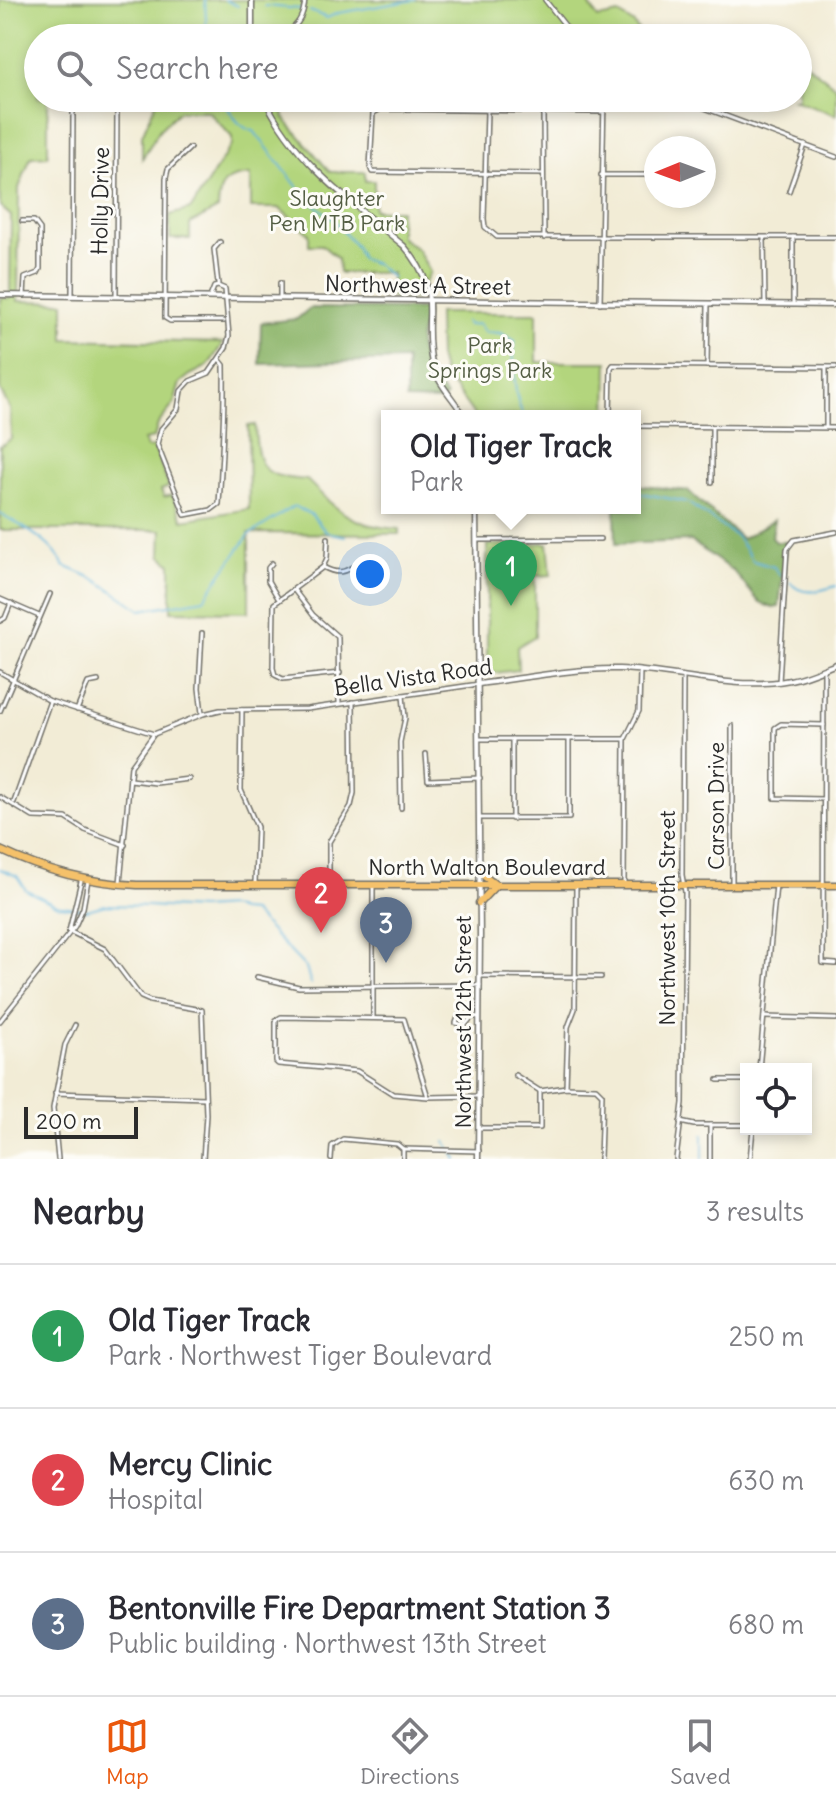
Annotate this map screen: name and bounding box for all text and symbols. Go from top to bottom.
search box [24,24,812,112]
icon: search [52,46,96,90]
text: Search here [116,49,279,87]
north arrow [644,136,716,208]
street label: Holly Drive [85,147,115,255]
park label: Slaughter Pen MTB Park [269,184,405,237]
street label: Northwest A Street [325,269,511,301]
park label: Park Springs Park [428,331,552,384]
popup [381,410,641,514]
text: Old Tiger Track [410,427,612,465]
text: Park [410,465,463,498]
pin: 1 [485,540,537,606]
your location [350,554,390,594]
street label: Bella Vista Road [332,652,494,702]
street label: Carson Drive [702,742,730,870]
street label: Northwest 10th Street [653,810,681,1026]
street label: North Walton Boulevard [368,853,606,881]
pin: 2 [295,867,347,933]
pin: 3 [360,897,412,963]
street label: Northwest 12th Street [449,916,477,1128]
map controls [740,1063,812,1135]
button: locate [740,1063,812,1135]
scale bar [24,1103,138,1139]
text: 200 m [36,1107,102,1135]
text: Nearby [32,1190,145,1233]
text: 3 results [706,1195,804,1228]
text: Old Tiger Track [108,1301,311,1339]
text: 1 [53,1320,63,1353]
text: 250 m [729,1320,804,1353]
text: Park · Northwest Tiger Boulevard [108,1339,492,1372]
text: Mercy Clinic [108,1445,272,1483]
text: 2 [51,1464,65,1497]
text: 630 m [728,1464,804,1497]
text: Hospital [108,1483,203,1516]
text: Bentonville Fire Department Station 3 [108,1589,611,1627]
text: 3 [51,1608,65,1641]
text: 680 m [728,1608,804,1641]
text: Public building · Northwest 13th Street [108,1627,546,1660]
tab: Map [105,1714,149,1790]
tab: Directions [360,1714,460,1790]
tab: Saved [670,1714,731,1790]

